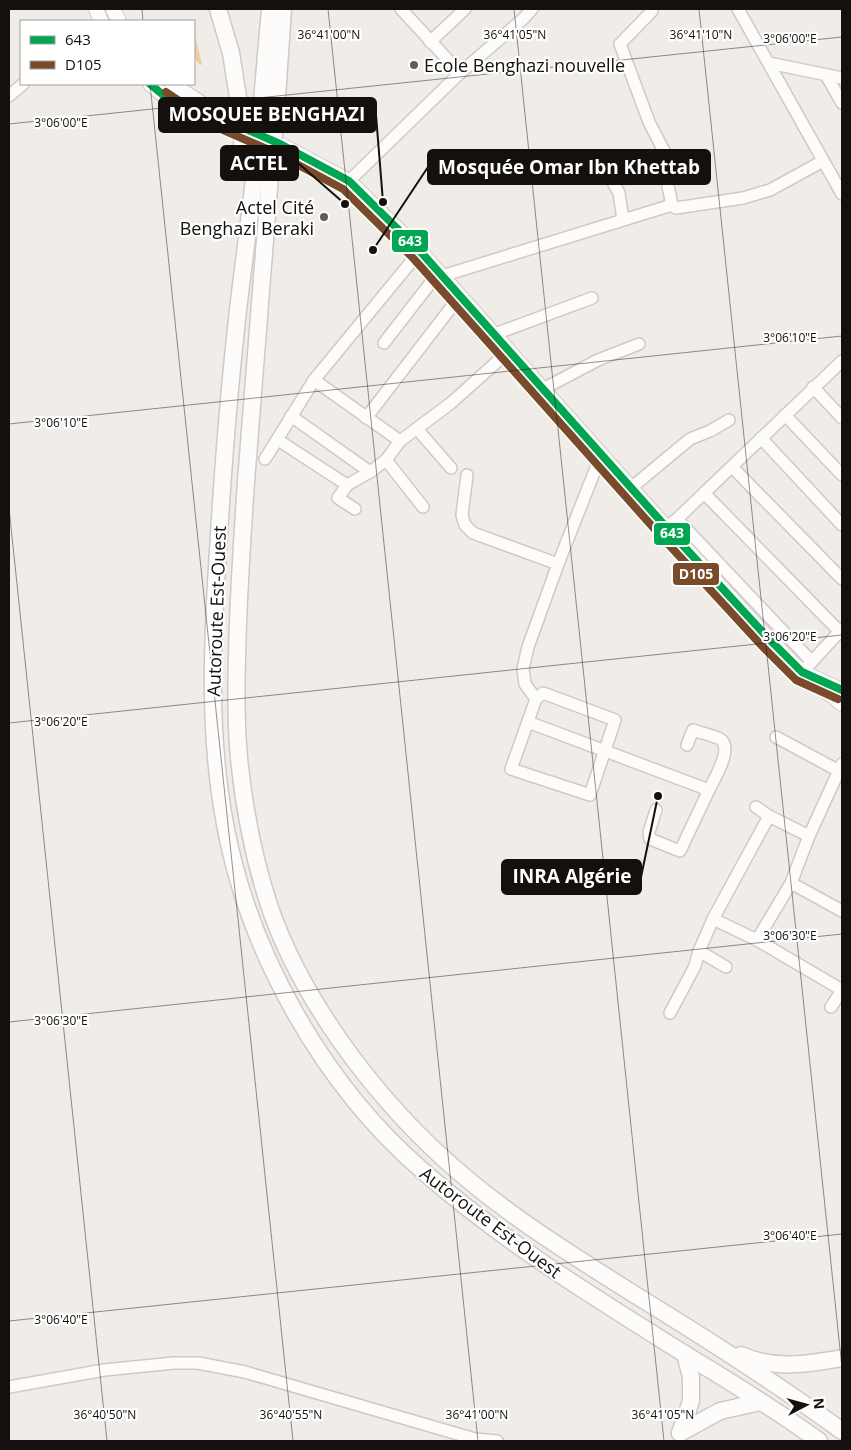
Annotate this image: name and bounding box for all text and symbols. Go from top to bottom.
legend [20,20,195,85]
text: 36°41'00"N [298,26,360,43]
text: 36°41'05"N [484,26,546,43]
text: 36°41'10"N [670,26,732,43]
text: 643 [65,29,91,49]
text: 3°06'00"E [763,30,817,47]
place label: Ecole Benghazi nouvelle [424,53,625,77]
text: D105 [65,54,102,74]
marker: Ecole Benghazi nouvelle [408,59,420,71]
callout: MOSQUEE BENGHAZI [159,98,376,132]
text: MOSQUEE BENGHAZI [169,101,365,127]
text: 3°06'00"E [34,114,88,131]
callout: ACTEL [221,146,298,180]
text: ACTEL [230,150,288,176]
callout: Mosquée Omar Ibn Khettab [428,150,710,184]
text: Mosquée Omar Ibn Khettab [438,154,700,180]
place label: Actel Cité Benghazi Beraki [180,195,314,240]
marker: Actel Cité Benghazi Beraki [318,211,330,223]
line badge: 643 [391,229,429,253]
text: 643 [398,231,422,250]
text: 3°06'10"E [763,329,817,346]
text: 3°06'10"E [34,414,88,431]
line badge: 643 [653,522,691,546]
text: 643 [660,523,684,542]
street label: Autoroute Est-Ouest [201,525,231,697]
line badge: D105 [672,562,720,586]
text: D105 [679,564,713,583]
text: 3°06'20"E [763,628,817,645]
text: 3°06'20"E [34,713,88,730]
callout: INRA Algérie [502,860,641,894]
text: INRA Algérie [513,863,631,889]
text: 3°06'30"E [763,927,817,944]
text: 3°06'30"E [34,1012,88,1029]
street label: Autoroute Est-Ouest [415,1161,567,1283]
text: 3°06'40"E [763,1227,817,1244]
text: 3°06'40"E [34,1311,88,1328]
north arrow [781,1380,831,1430]
text: N [809,1397,829,1410]
text: 36°40'50"N [74,1406,136,1423]
text: 36°40'55"N [260,1406,322,1423]
text: 36°41'00"N [446,1406,508,1423]
text: 36°41'05"N [632,1406,694,1423]

